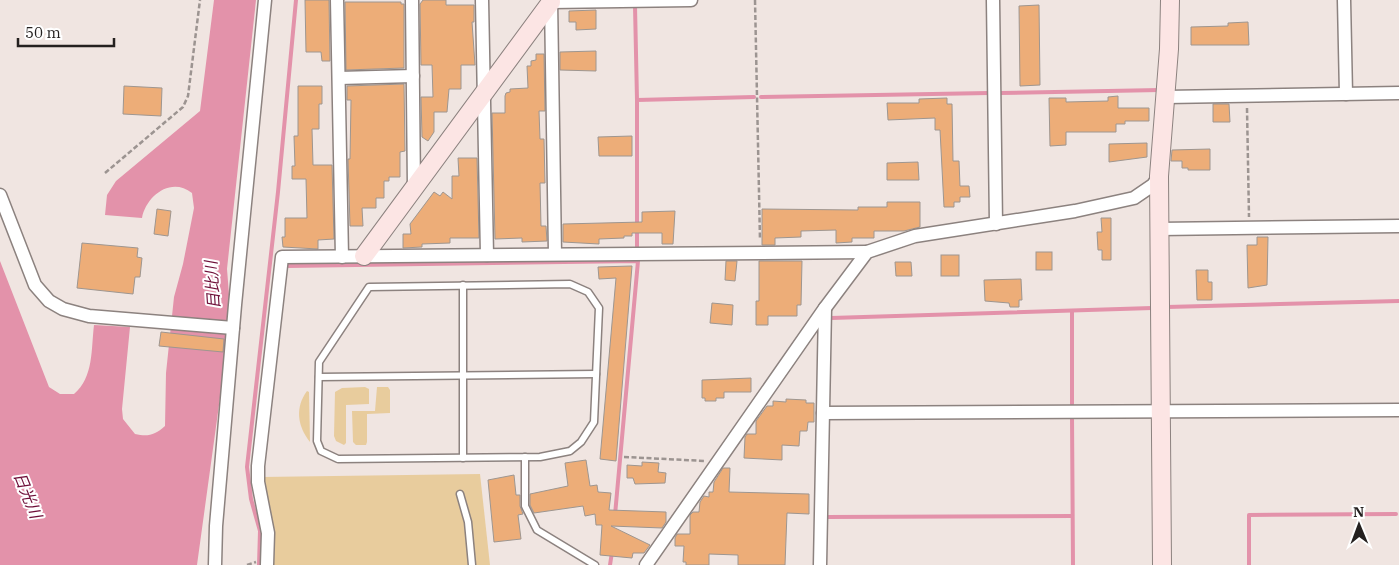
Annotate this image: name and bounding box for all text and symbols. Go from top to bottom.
scale bar [18,15,114,47]
text: 50 m [25,23,61,42]
water label: 目比川 [200,258,224,310]
water label: 日光川 [10,469,47,523]
north arrow [1334,500,1384,550]
text: N [1353,503,1364,521]

